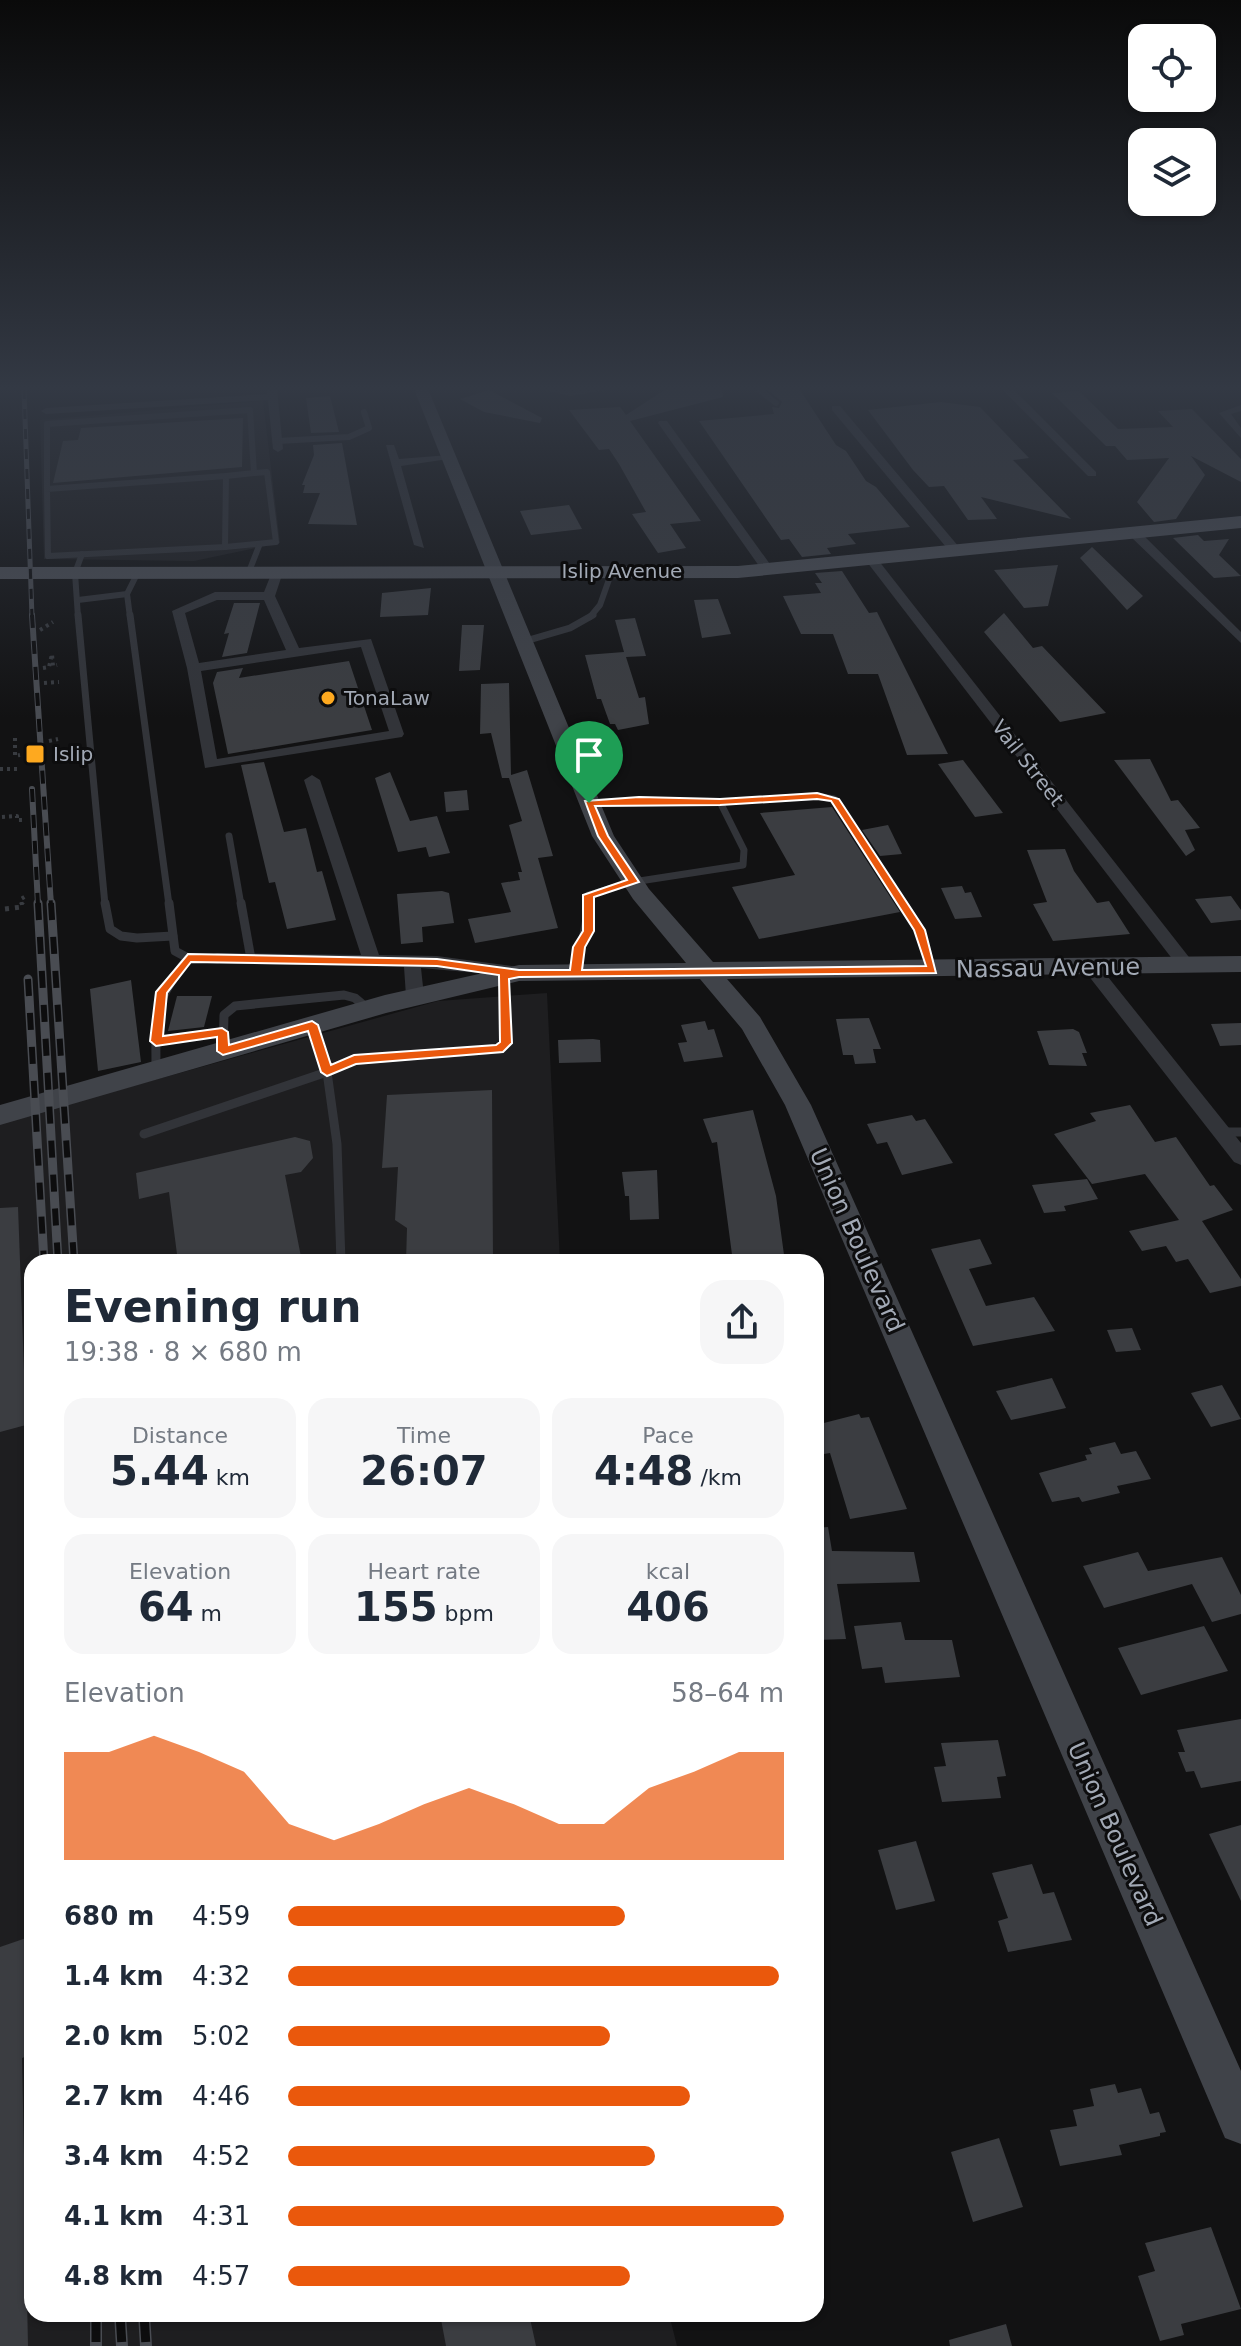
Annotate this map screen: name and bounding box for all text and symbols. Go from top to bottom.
map controls [1128,24,1216,216]
button: locate [1128,24,1216,112]
button: layers [1128,128,1216,216]
street label: Islip Avenue [562,559,682,583]
place label: TonaLaw [343,686,430,710]
marker: TonaLaw [319,689,337,707]
street label: Vail Street [987,715,1069,811]
pin [555,721,623,803]
icon: arrive [567,733,611,777]
place label: Islip [53,742,93,766]
marker: Islip [24,743,46,765]
street label: Nassau Avenue [956,952,1140,984]
street label: Union Boulevard [804,1144,910,1336]
button: share [700,1280,784,1364]
text: Evening run [64,1281,361,1332]
text: 19:38 · 8 × 680 m [64,1337,302,1367]
text: Distance [132,1423,228,1448]
text: Time [397,1423,451,1448]
text: Pace [642,1423,694,1448]
text: 5.44 [110,1448,209,1494]
text: 26:07 [360,1448,488,1494]
text: 4:48 [594,1448,693,1494]
text: km [209,1465,250,1490]
text: /km [693,1465,742,1490]
text: Elevation [129,1559,231,1584]
text: Heart rate [368,1559,480,1584]
text: kcal [646,1559,690,1584]
text: 64 [138,1584,194,1630]
text: 155 [354,1584,438,1630]
text: 406 [626,1584,710,1630]
text: m [194,1601,222,1626]
text: bpm [438,1601,494,1626]
text: Elevation [64,1678,185,1708]
text: 58–64 m [671,1678,784,1708]
street label: Union Boulevard [1062,1738,1168,1930]
text: 680 m [64,1901,154,1931]
text: 4:59 [192,1901,250,1931]
text: 1.4 km [64,1961,164,1991]
text: 4:32 [192,1961,250,1991]
text: 2.0 km [64,2021,164,2051]
text: 5:02 [192,2021,250,2051]
text: 2.7 km [64,2081,164,2111]
text: 4:46 [192,2081,250,2111]
text: 3.4 km [64,2141,164,2171]
text: 4:52 [192,2141,250,2171]
text: 4.1 km [64,2201,164,2231]
text: 4:31 [192,2201,250,2231]
text: 4.8 km [64,2261,164,2291]
text: 4:57 [192,2261,250,2291]

